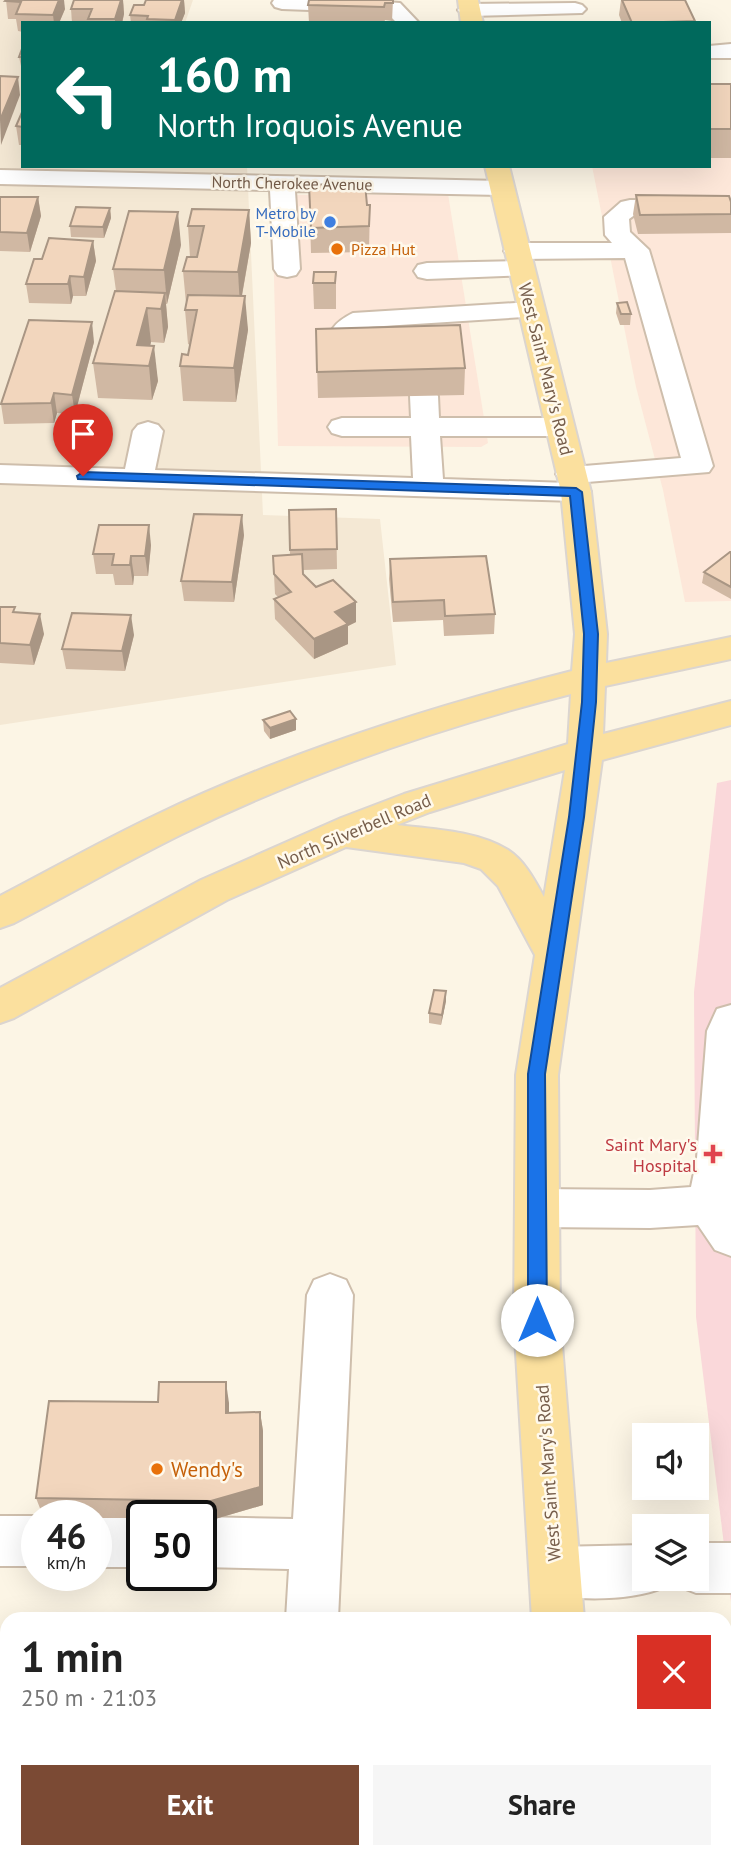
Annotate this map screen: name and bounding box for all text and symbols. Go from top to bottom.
text: 160 m [157,42,292,106]
icon: left [42,49,133,140]
text: North Iroquois Avenue [157,104,463,146]
street label: North Cherokee Avenue [211,172,373,194]
place label: Metro by T-Mobile [256,203,317,241]
marker: Metro by T-Mobile [322,214,338,230]
place label: Pizza Hut [351,239,416,259]
marker: Pizza Hut [329,241,345,257]
street label: West Saint Mary's Road [513,280,579,458]
pin [53,404,113,476]
icon: arrive [64,415,102,453]
street label: North Silverbell Road [274,788,434,874]
place label: Saint Mary's Hospital [605,1133,698,1177]
marker: Saint Mary's Hospital [703,1144,723,1164]
position arrow [500,1283,574,1357]
street label: West Saint Mary's Road [530,1384,566,1562]
map controls [632,1423,709,1591]
button: sound [632,1423,709,1500]
place label: Wendy's [171,1456,243,1483]
marker: Wendy's [149,1461,165,1477]
speed limit sign: 50 [126,1500,217,1591]
text: 46 [47,1513,86,1559]
button: layers [632,1514,709,1591]
text: km/h [47,1551,86,1574]
text: 1 min [21,1629,123,1684]
button: close [637,1635,711,1709]
text: 250 m · 21:03 [21,1683,157,1712]
button: Exit [21,1765,359,1845]
button: Share [373,1765,711,1845]

